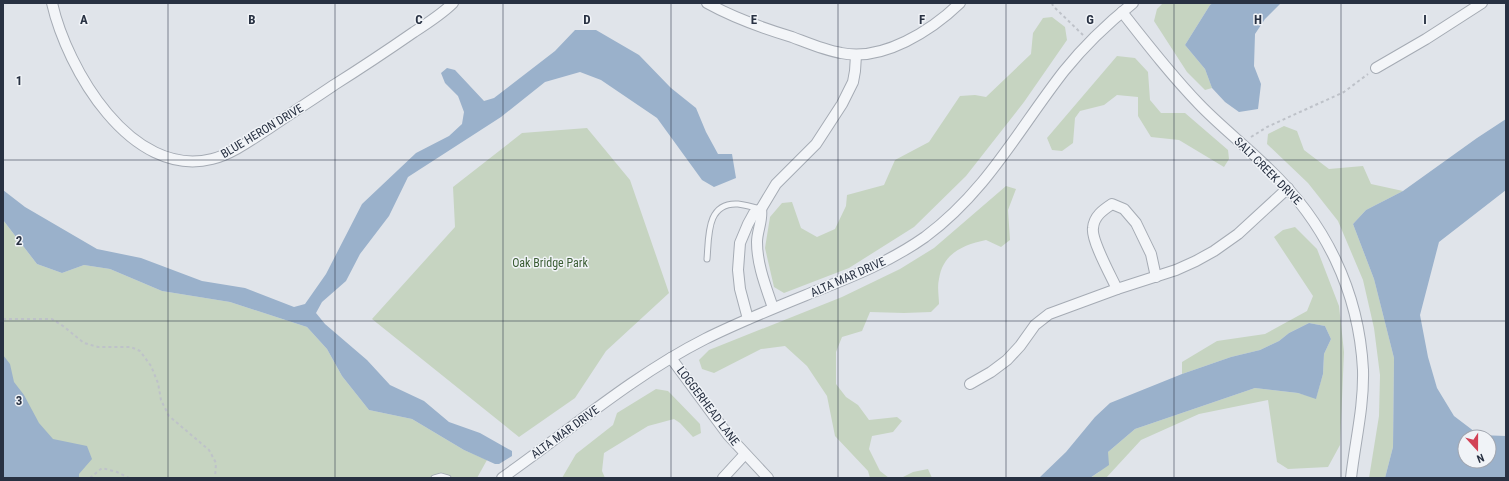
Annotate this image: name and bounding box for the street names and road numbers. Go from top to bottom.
street label: BLUE HERON DRIVE [218,101,306,161]
street label: SALT CREEK DRIVE [1231,134,1305,208]
street label: ALTA MAR DRIVE [808,254,888,300]
street label: LOGGERHEAD LANE [674,364,742,448]
street label: ALTA MAR DRIVE [528,403,602,461]

